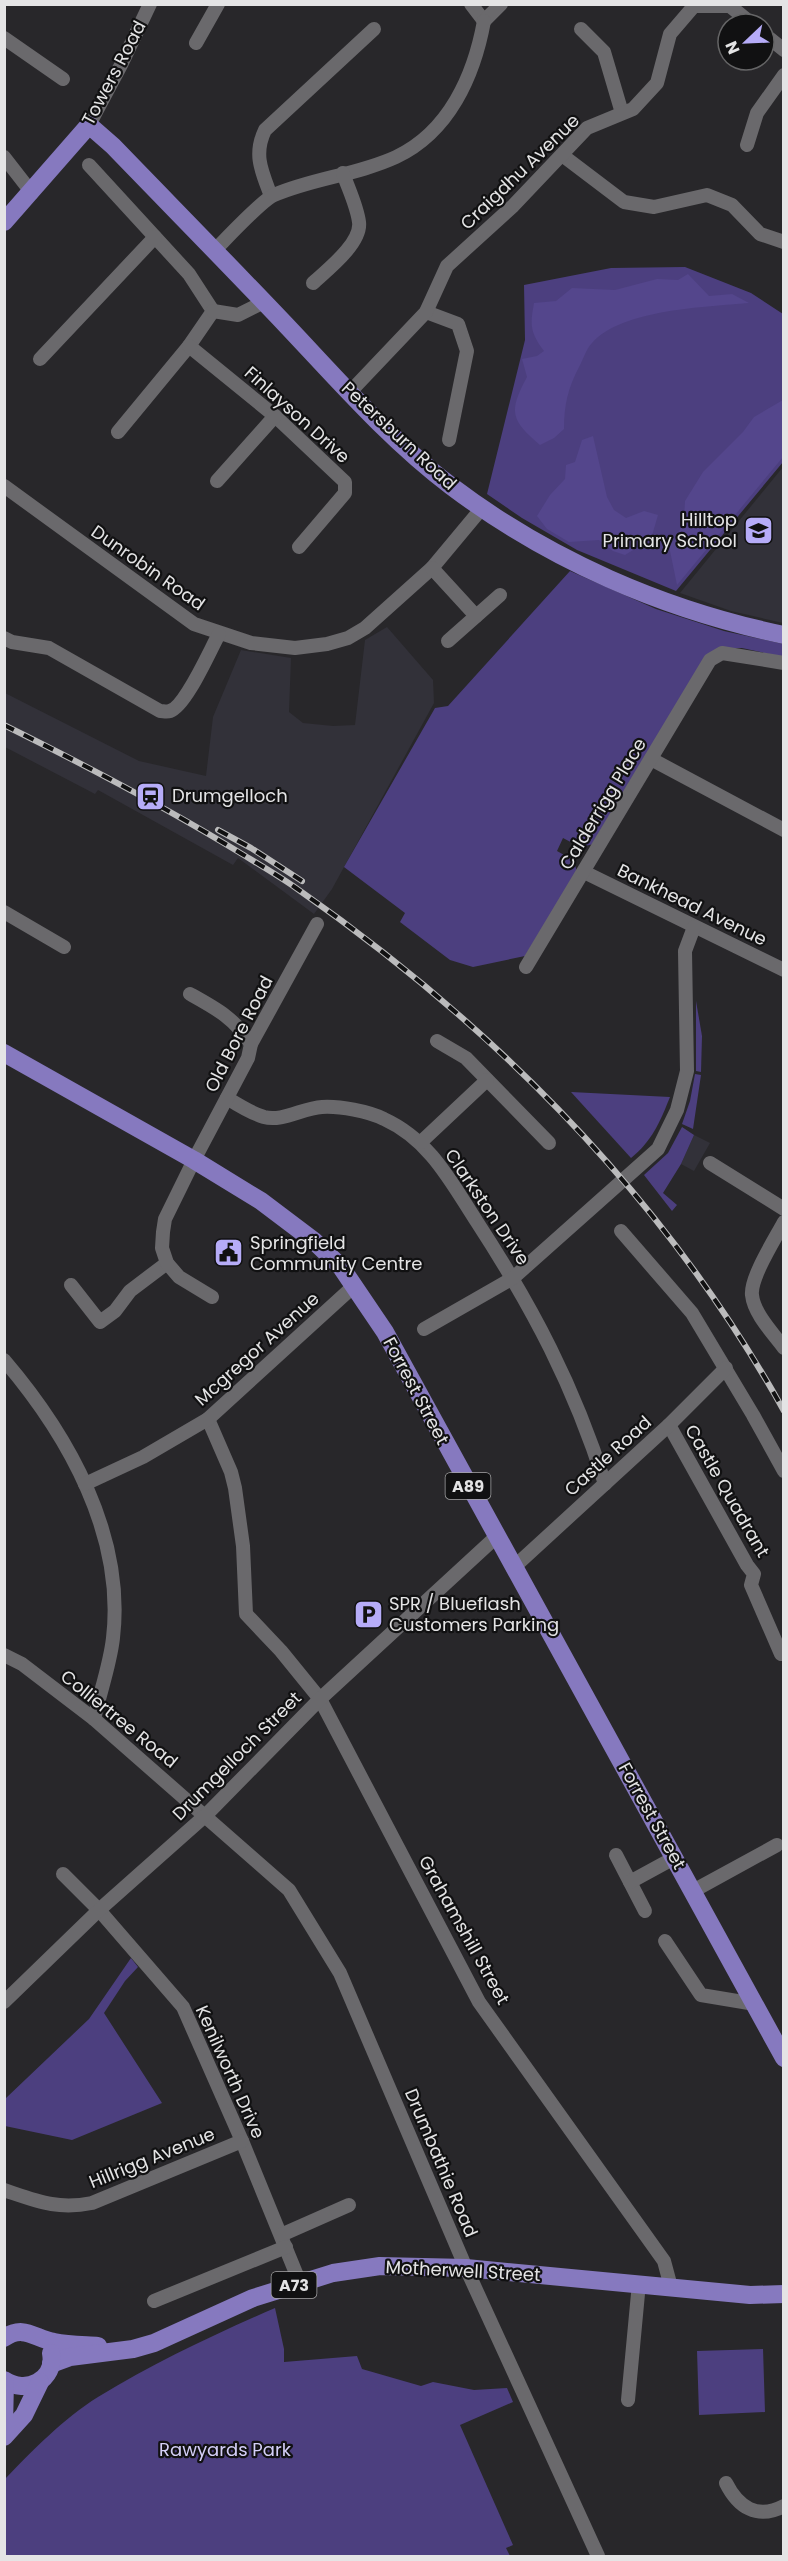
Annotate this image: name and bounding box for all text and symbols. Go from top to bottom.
north arrow [716,12,776,72]
street label: Towers Road [76,16,152,129]
text: N [720,38,746,58]
street label: Craigdhu Avenue [455,108,585,235]
street label: Finlayson Drive [239,360,356,469]
street label: Petersburn Road [336,376,462,496]
place label: Hilltop Primary School [603,507,737,553]
school or university icon: Hilltop Primary School [742,514,774,546]
street label: Dunrobin Road [86,519,210,616]
street label: Calderrigg Place [553,733,652,874]
station icon: Drumgelloch [135,780,167,812]
place label: Drumgelloch [172,783,288,808]
street label: Bankhead Avenue [613,857,771,952]
street label: Old Bore Road [198,971,279,1096]
street label: Clarkston Drive [439,1144,536,1270]
place label: Springfield Community Centre [250,1230,422,1276]
public building icon: Springfield Community Centre [213,1237,245,1269]
street label: Mcgregor Avenue [189,1286,324,1411]
street label: Forrest Street [378,1333,455,1449]
street label: Castle Road [559,1410,657,1501]
street label: Castle Quadrant [679,1420,776,1562]
road number: A89 [446,1473,490,1499]
place label: SPR / Blueflash Customers Parking [389,1591,559,1637]
parking icon: SPR / Blueflash Customers Parking [352,1598,384,1630]
street label: Colliertree Road [56,1664,183,1774]
street label: Drumgelloch Street [167,1686,307,1826]
street label: Forrest Street [613,1758,692,1874]
street label: Grahamshill Street [413,1851,516,2009]
street label: Kenilworth Drive [190,2001,271,2142]
street label: Drumbathie Road [399,2085,484,2241]
street label: Hillrigg Avenue [85,2121,218,2194]
street label: Motherwell Street [385,2254,541,2287]
road number: A73 [272,2272,316,2298]
park label: Rawyards Park [159,2437,292,2462]

